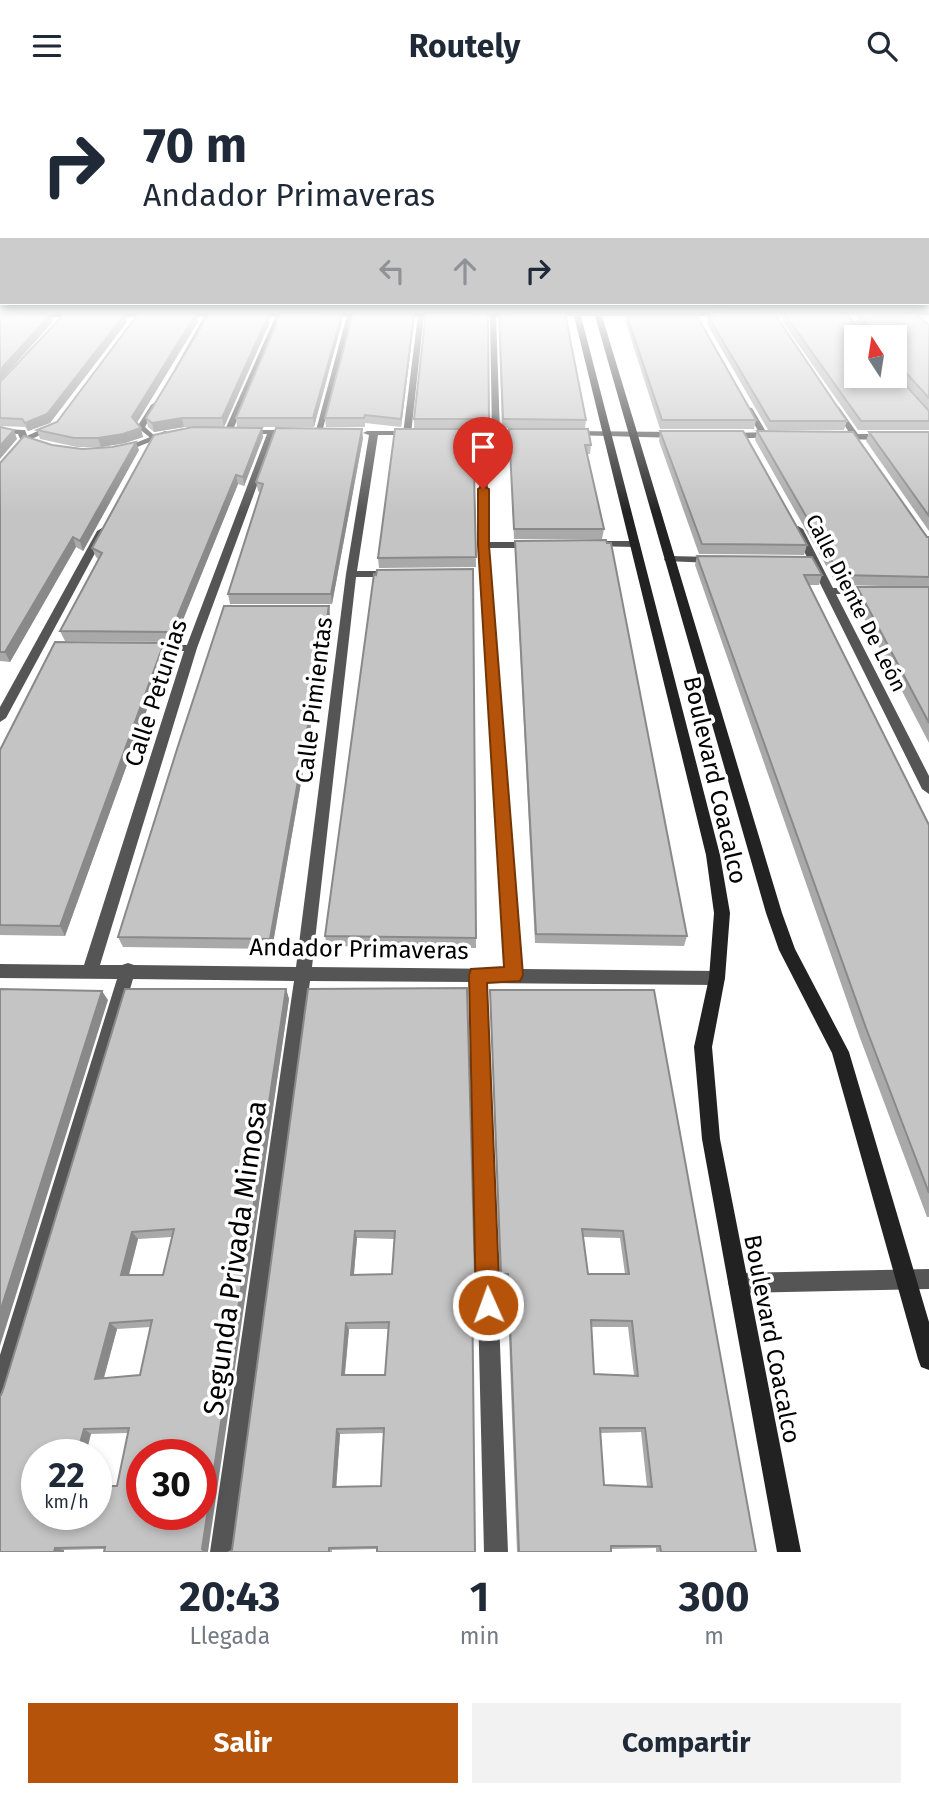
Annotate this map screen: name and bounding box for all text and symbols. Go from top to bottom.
icon: menu [28,27,66,65]
text: Routely [409,27,520,65]
icon: search [863,27,901,65]
text: 70 m [143,116,247,175]
icon: right [28,119,119,210]
text: Andador Primaveras [143,176,435,214]
icon: left [373,252,411,290]
icon: ahead [446,252,484,290]
icon: right [519,252,557,290]
north arrow [844,325,906,389]
map controls [844,325,907,388]
pin [453,417,513,489]
icon: arrive [464,428,502,466]
street label: Calle Diente De León [800,510,912,696]
street label: Calle Pimientas [290,615,338,785]
street label: Calle Petunias [119,616,193,770]
street label: Boulevard Coacalco [678,674,752,886]
street label: Andador Primaveras [249,933,469,965]
street label: Segunda Privada Mimosa [197,1099,273,1417]
street label: Boulevard Coacalco [738,1232,806,1446]
position arrow [451,1268,525,1342]
speed limit sign: 30 [126,1439,217,1530]
text: 22 [48,1454,85,1496]
text: km/h [44,1491,89,1513]
text: 20:43 [179,1572,280,1622]
text: 1 [470,1572,489,1622]
text: 300 [679,1572,750,1622]
text: Llegada [190,1622,270,1650]
text: min [460,1622,499,1650]
text: m [704,1622,724,1650]
button: Salir [28,1703,458,1783]
button: Compartir [472,1703,901,1783]

